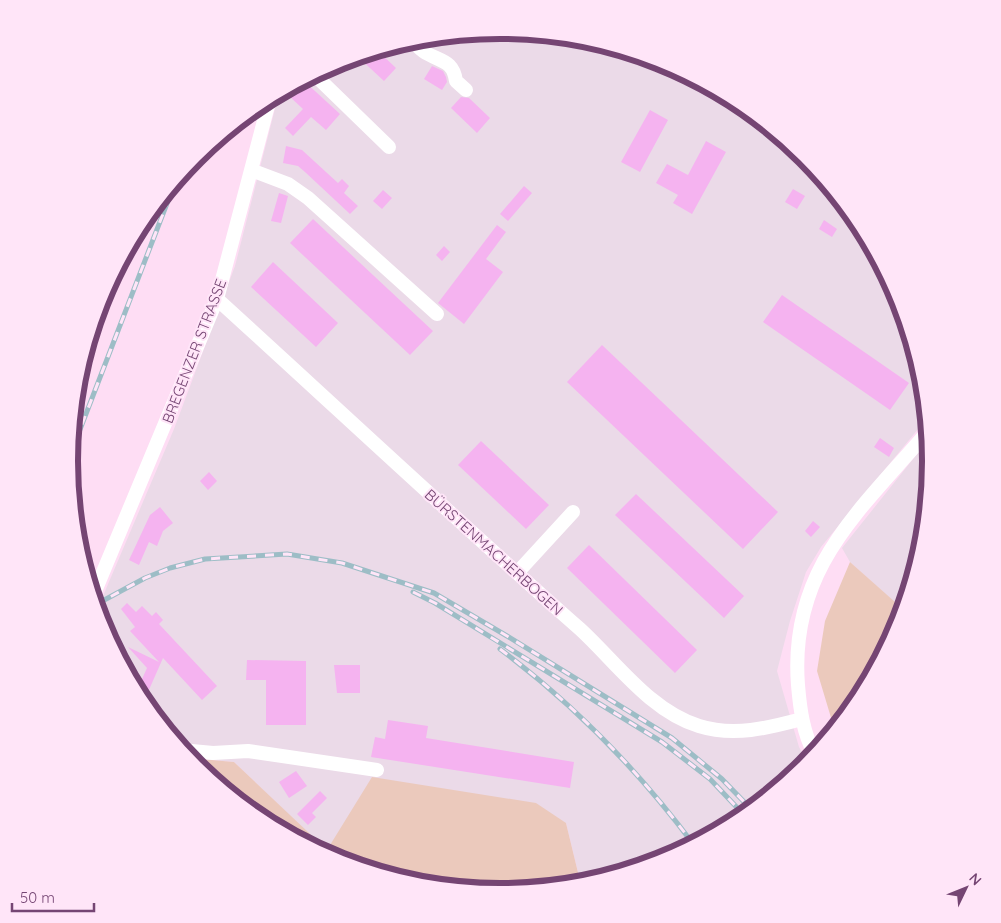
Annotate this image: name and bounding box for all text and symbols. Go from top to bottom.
street label: BREGENZER STRASSE [158,276,230,426]
street label: BÜRSTENMACHERBOGEN [421,485,567,619]
north arrow [941,863,991,913]
text: N [965,869,986,889]
scale bar [12,880,95,912]
text: 50 m [20,888,55,907]

